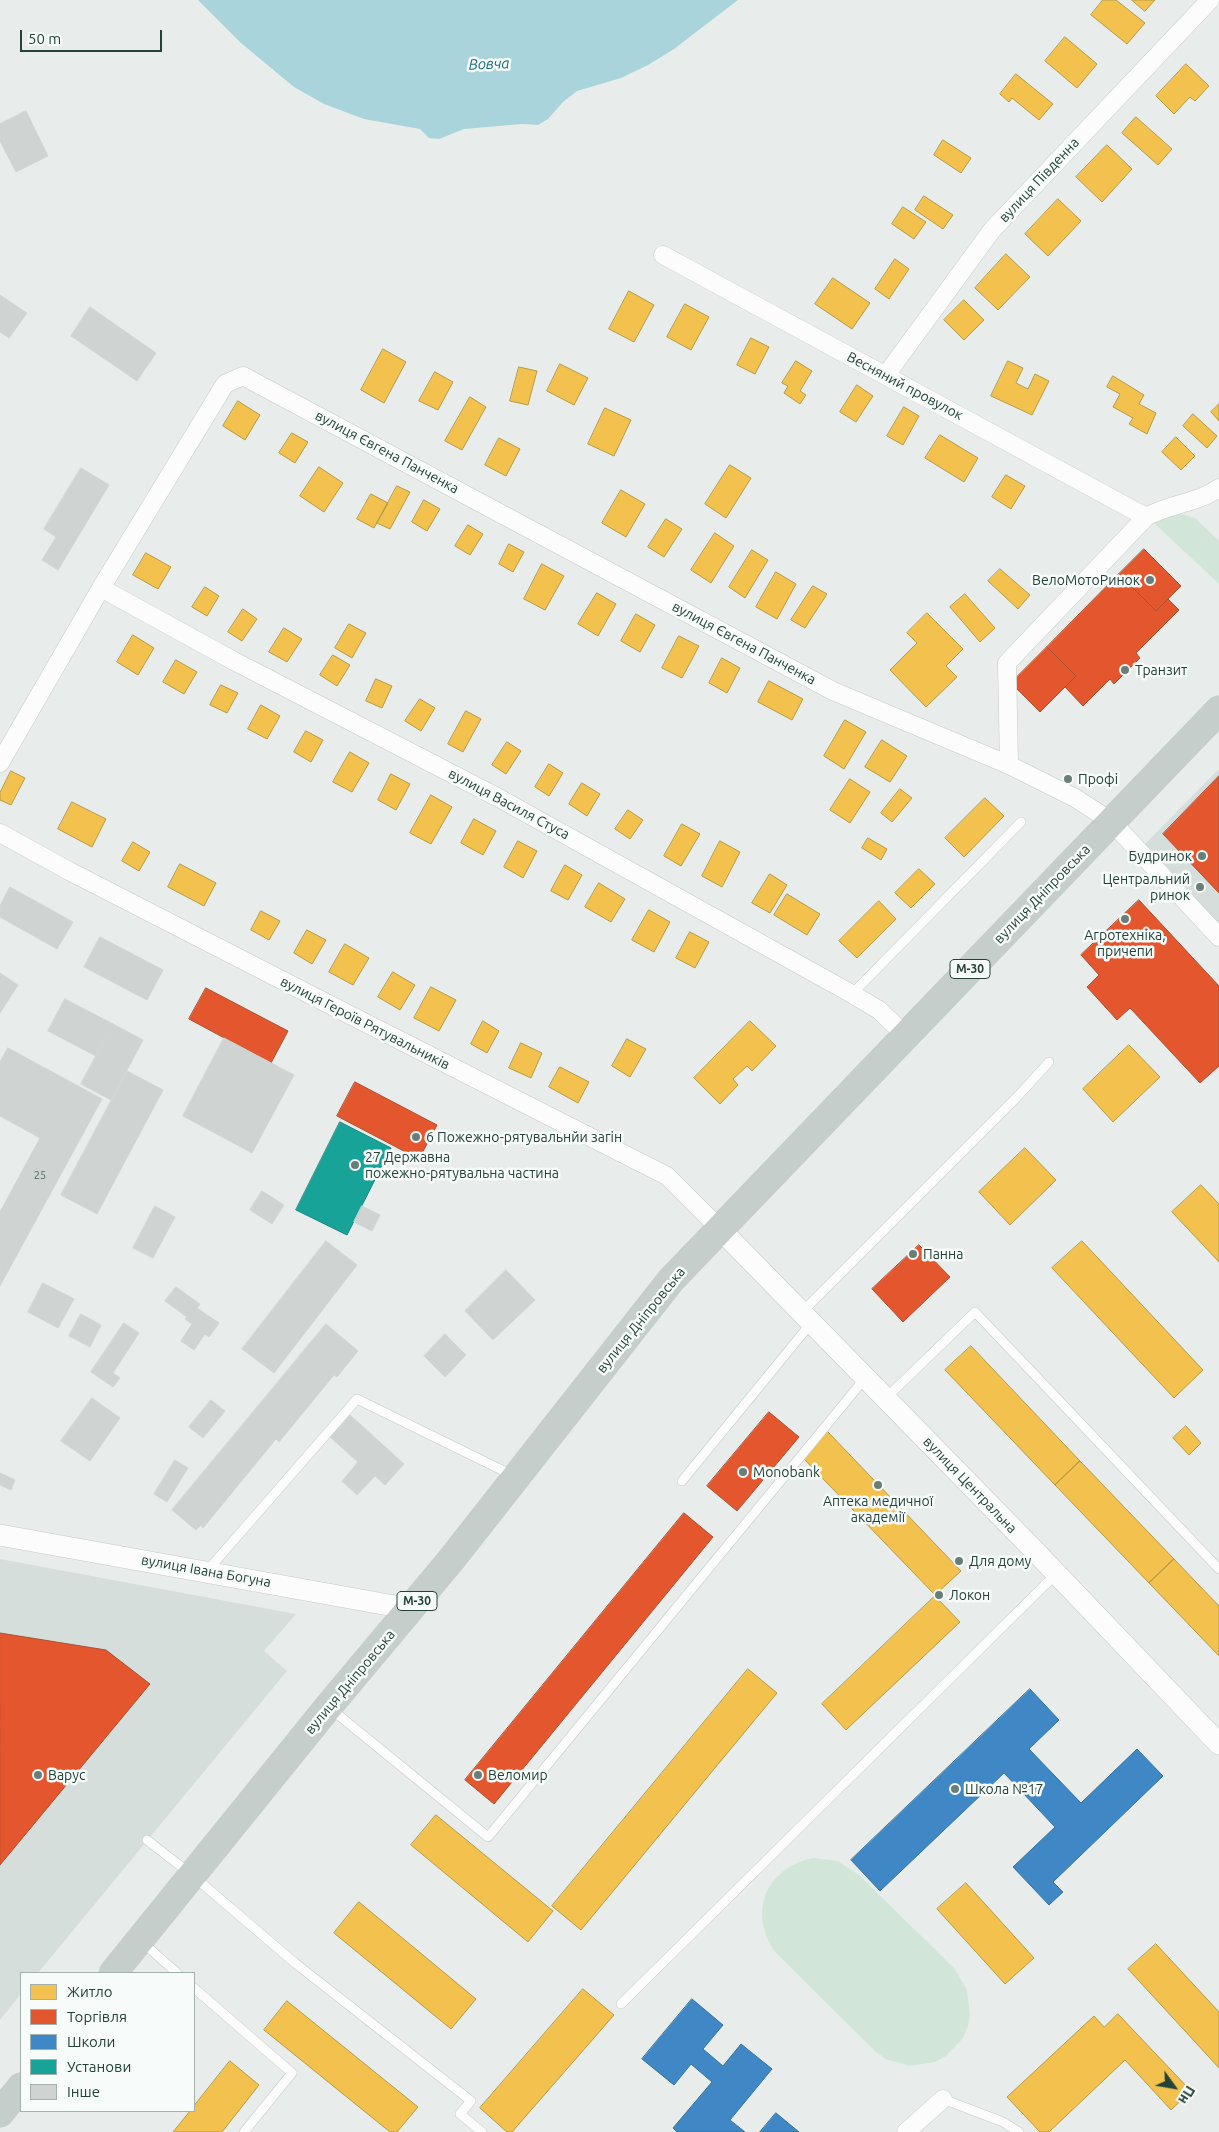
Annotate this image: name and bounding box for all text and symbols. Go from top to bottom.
scale bar [22,20,165,52]
text: 50 m [28,30,61,47]
water label: Вовча [468,54,510,74]
street label: вулиця Південна [995,134,1083,226]
street label: Весняний провулок [844,348,966,424]
street label: вулиця Євгена Панченка [312,407,462,497]
place label: ВелоМотоРинок [1032,572,1140,588]
marker: ВелоМотоРинок [1144,574,1156,586]
street label: вулиця Євгена Панченка [669,598,819,688]
place label: Транзит [1135,662,1187,678]
marker: Транзит [1119,664,1131,676]
street label: вулиця Василя Стуса [446,765,572,843]
place label: Профі [1078,771,1118,787]
marker: Профі [1062,773,1074,785]
street label: вулиця Дніпровська [990,841,1094,947]
place label: Будринок [1129,848,1192,864]
marker: Будринок [1196,850,1208,862]
place label: Центральний ринок [1102,871,1190,904]
marker: Центральний ринок [1194,881,1206,893]
marker: Агротехніка, причепи [1119,913,1131,925]
place label: Агротехніка, причепи [1084,927,1166,960]
road number: М-30 [950,960,990,979]
street label: вулиця Героїв Рятувальників [277,973,453,1073]
place label: 6 Пожежно-рятувальнйи загін [426,1129,622,1145]
marker: 6 Пожежно-рятувальнйи загін [410,1131,422,1143]
place label: 27 Державна пожежно-рятувальна частина [365,1149,559,1182]
marker: 27 Державна пожежно-рятувальна частина [349,1159,361,1171]
house number: 25 [34,1168,46,1182]
place label: Панна [923,1246,963,1262]
marker: Панна [907,1248,919,1260]
street label: вулиця Дніпровська [593,1264,689,1376]
street label: вулиця Центральна [920,1433,1020,1537]
place label: Monobank [753,1464,820,1480]
marker: Monobank [737,1466,749,1478]
marker: Аптека медичної академії [872,1479,884,1491]
place label: Аптека медичної академії [823,1493,933,1525]
street label: вулиця Івана Богуна [140,1551,272,1591]
place label: Для дому [969,1553,1031,1569]
marker: Для дому [953,1555,965,1567]
place label: Локон [949,1587,990,1603]
marker: Локон [933,1589,945,1601]
road number: М-30 [397,1592,437,1610]
street label: вулиця Дніпровська [301,1626,399,1738]
place label: Варус [48,1767,86,1783]
place label: Веломир [488,1767,548,1783]
marker: Варус [32,1769,44,1781]
marker: Веломир [472,1769,484,1781]
place label: Школа №17 [965,1781,1044,1797]
marker: Школа №17 [949,1783,961,1795]
legend [20,1972,195,2112]
text: Житло [67,1983,113,2000]
text: Торгівля [67,2008,127,2025]
text: Школи [67,2033,115,2050]
text: Установи [67,2058,131,2075]
north arrow [1149,2062,1199,2112]
text: Інше [67,2083,100,2100]
text: Пн [1175,2083,1198,2107]

